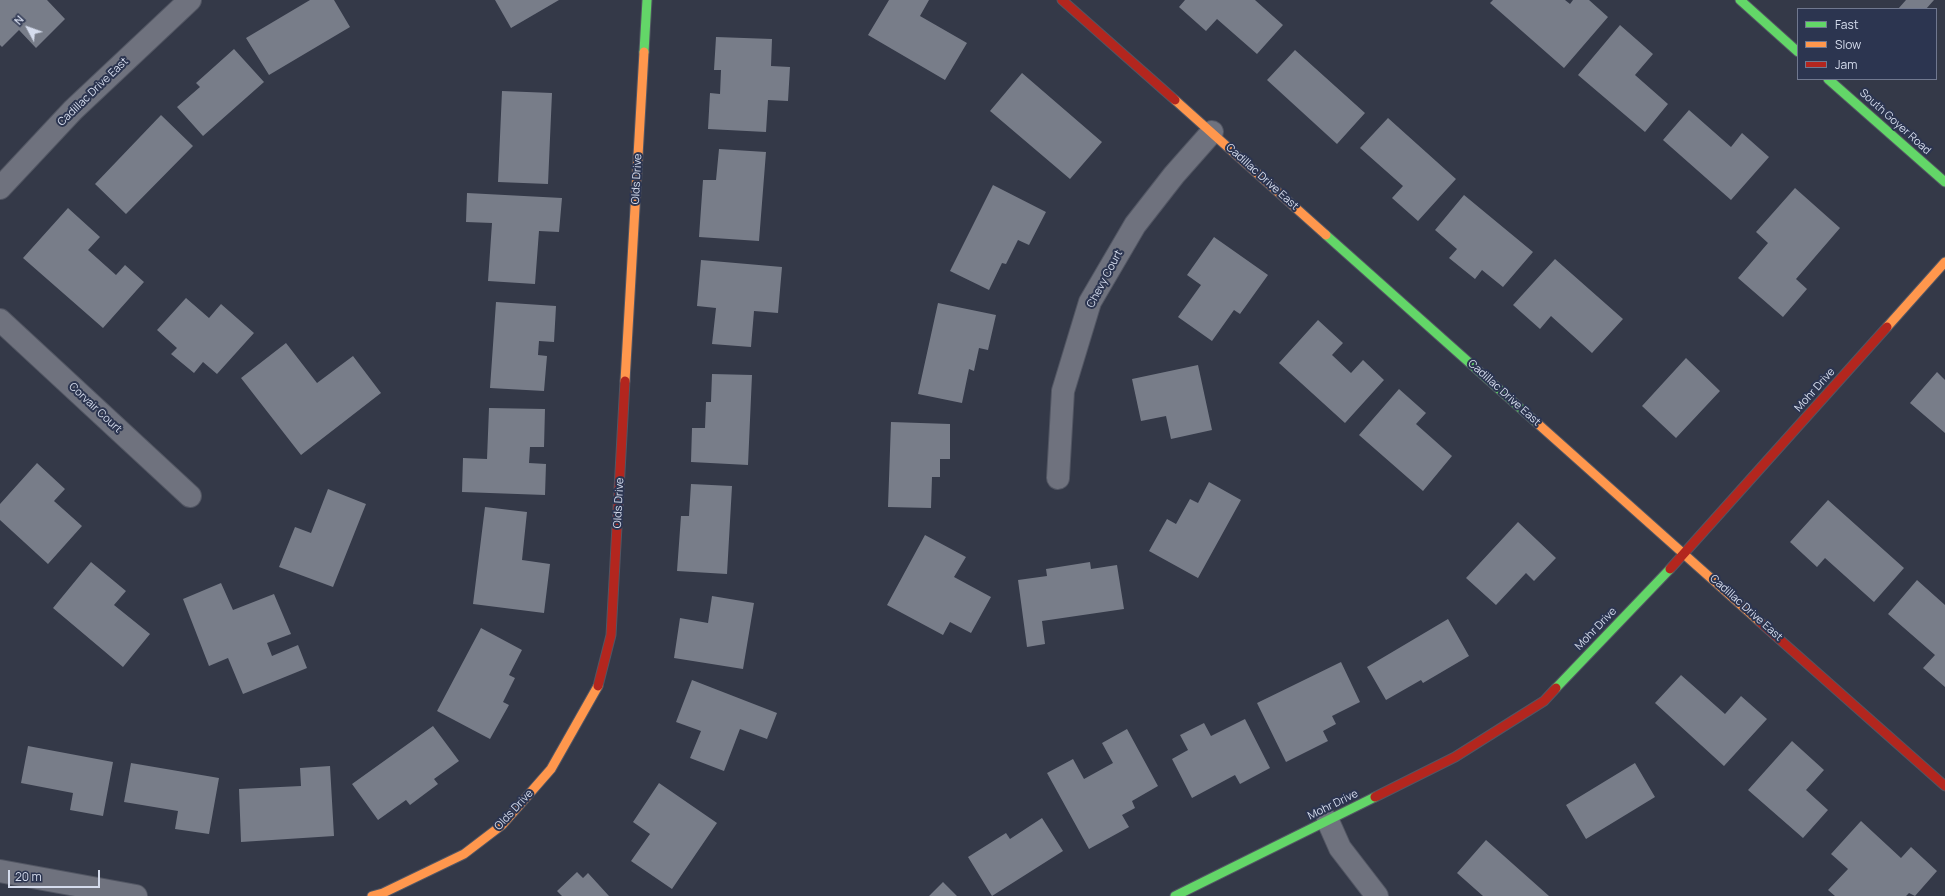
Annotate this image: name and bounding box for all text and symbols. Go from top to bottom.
north arrow [8,8,48,48]
legend [1797,8,1937,80]
text: N [10,12,27,28]
text: Fast [1835,16,1859,33]
text: Slow [1835,36,1861,53]
street label: Cadillac Drive East [55,55,131,129]
text: Jam [1835,56,1857,73]
street label: South Goyer Road [1857,87,1933,157]
street label: Cadillac Drive East [1223,141,1301,213]
street label: Olds Drive [629,153,645,205]
street label: Chevy Court [1084,248,1126,310]
street label: Cadillac Drive East [1465,357,1543,429]
street label: Mohr Drive [1792,365,1838,415]
street label: Corvair Court [66,380,124,436]
street label: Olds Drive [611,477,627,529]
street label: Cadillac Drive East [1707,572,1785,644]
street label: Mohr Drive [1572,605,1620,653]
street label: Olds Drive [492,787,536,833]
street label: Mohr Drive [1306,787,1360,823]
scale bar [10,862,102,888]
text: 20 m [15,868,42,885]

